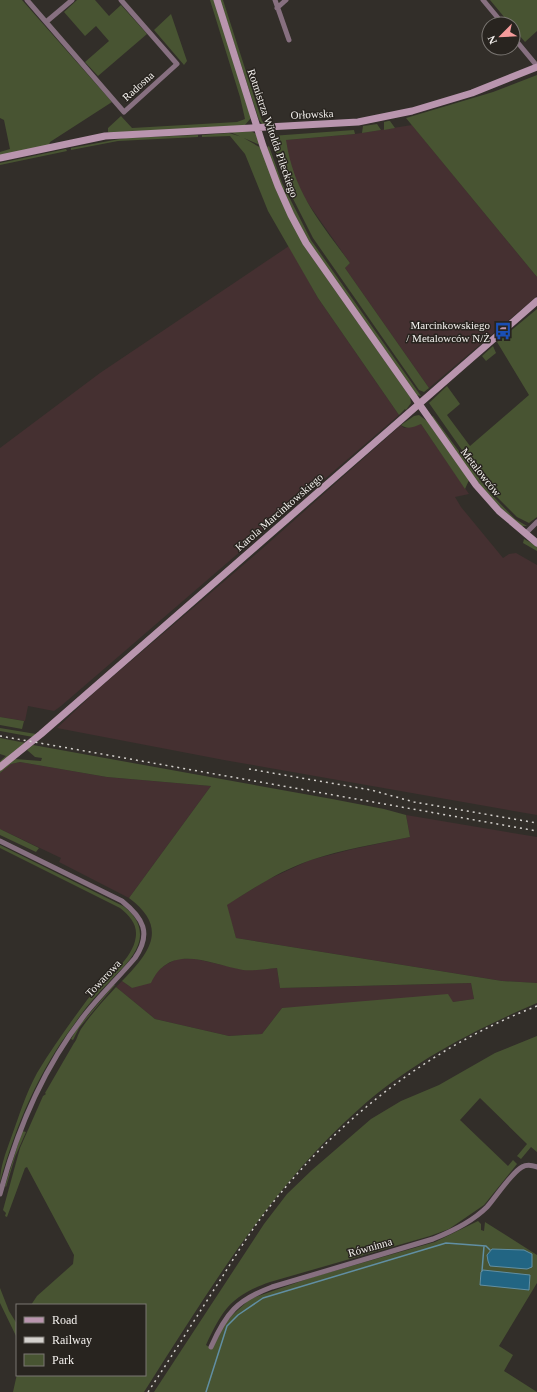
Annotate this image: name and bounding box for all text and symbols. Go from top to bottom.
north arrow [481,16,521,56]
text: N [485,34,499,46]
street label: Rotmistrza Witolda Pileckiego [245,67,301,199]
street label: Radosna [120,69,156,103]
street label: Orłowska [290,107,334,121]
place label: Marcinkowskiego / Metalowców N/Ż [406,319,490,344]
bus stop icon: Marcinkowskiego / Metalowców N/Ż [493,321,513,341]
street label: Metalowców [459,446,503,498]
street label: Karola Marcinkowskiego [233,470,326,553]
street label: Towarowa [83,957,123,999]
street label: Równinna [347,1235,393,1259]
legend [16,1304,146,1376]
text: Road [52,1313,77,1327]
text: Railway [52,1333,92,1347]
text: Park [52,1353,74,1367]

